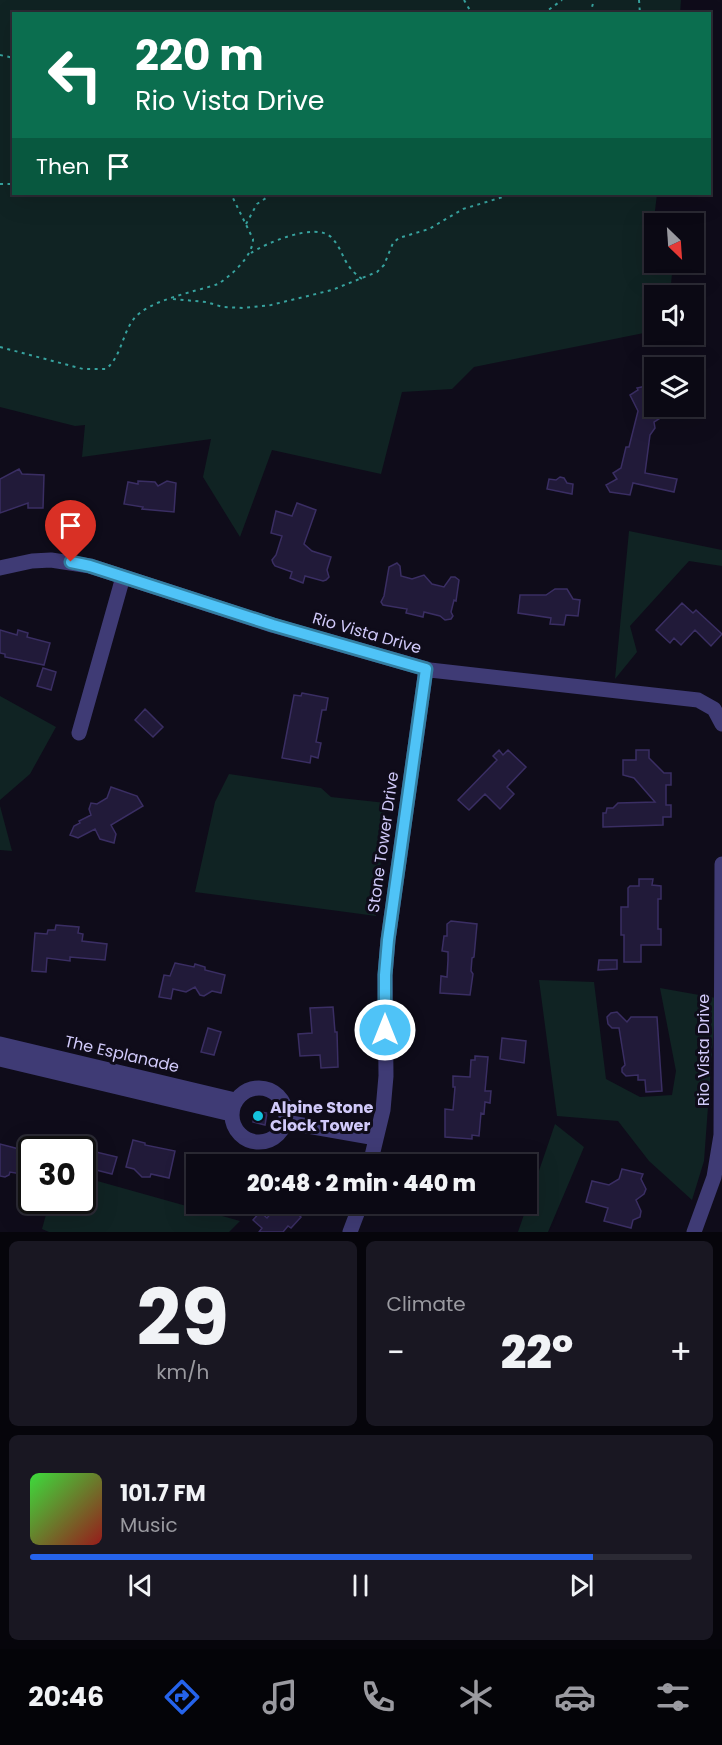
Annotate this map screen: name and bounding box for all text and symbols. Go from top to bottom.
text: 220 m [135,26,264,85]
icon: left [36,36,114,114]
text: Rio Vista Drive [135,82,325,119]
icon: arrive [102,150,135,183]
text: Then [36,151,90,182]
north arrow [644,213,704,273]
map controls [644,213,704,417]
button: sound [644,285,704,345]
button: layers [644,357,704,417]
pin [45,500,96,562]
icon: arrive [54,509,87,542]
street label: Rio Vista Drive [310,606,424,660]
street label: Stone Tower Drive [362,770,404,914]
street label: Rio Vista Drive [692,994,715,1106]
position arrow [353,998,417,1062]
street label: The Esplanade [62,1030,182,1078]
place label: Alpine Stone Clock Tower [270,1096,373,1137]
marker: Alpine Stone Clock Tower [251,1109,265,1123]
speed limit sign: 30 [18,1136,96,1214]
text: 20:48 · 2 min · 440 m [247,1168,476,1199]
text: 29 [136,1263,229,1372]
text: Climate [387,1290,466,1318]
text: 22° [501,1321,573,1384]
text: − [387,1329,405,1376]
text: + [669,1329,692,1376]
text: km/h [156,1358,209,1386]
text: 101.7 FM [120,1478,206,1509]
text: Music [120,1511,178,1539]
icon: previous [124,1569,157,1602]
icon: pause [344,1569,377,1602]
icon: next [565,1569,598,1602]
icon: directions [161,1676,203,1718]
icon: music [259,1676,301,1718]
icon: phone [357,1676,399,1718]
icon: climate [455,1676,497,1718]
icon: car [554,1676,596,1718]
icon: filters [652,1676,694,1718]
text: 20:46 [28,1678,104,1715]

